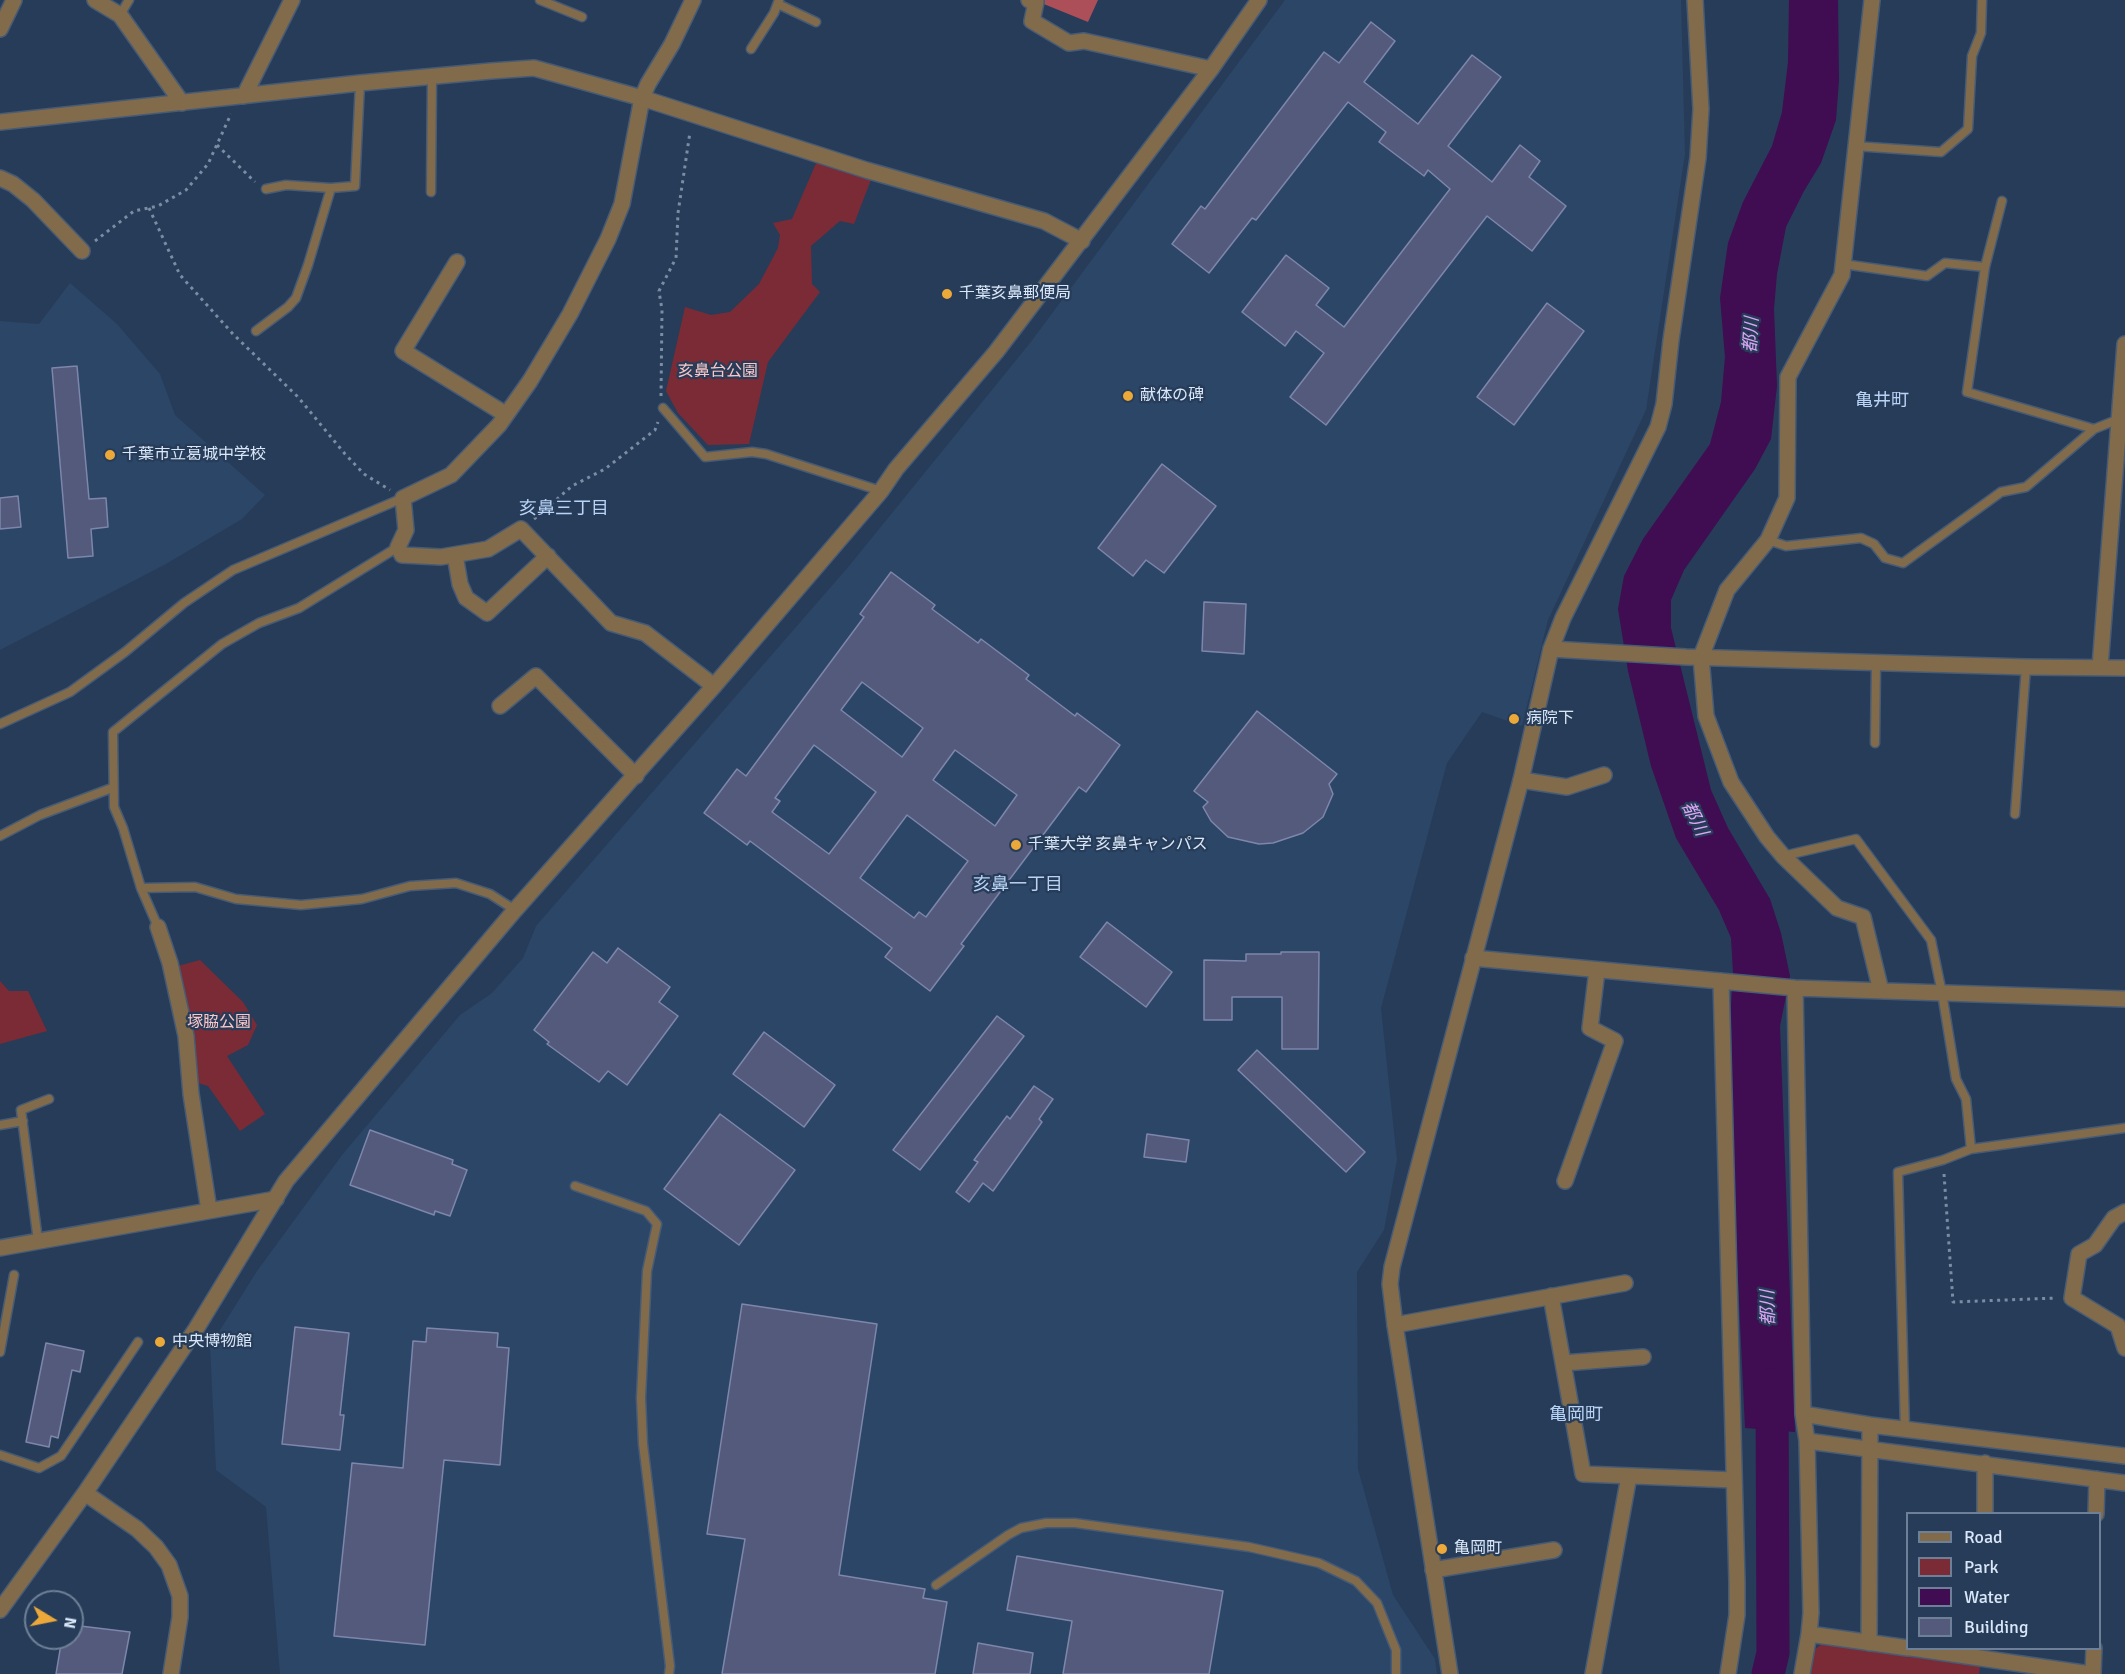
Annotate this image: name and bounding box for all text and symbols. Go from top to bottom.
place label: 千葉亥鼻郵便局 [959,284,1071,304]
marker: 千葉亥鼻郵便局 [940,287,954,301]
water label: 都川 [1740,316,1764,354]
park label: 亥鼻台公園 [678,362,758,382]
place label: 献体の碑 [1140,386,1204,406]
marker: 献体の碑 [1121,389,1135,403]
district label: 亀井町 [1855,390,1909,412]
place label: 千葉市立葛城中学校 [122,445,266,465]
marker: 千葉市立葛城中学校 [103,448,117,462]
district label: 亥鼻三丁目 [519,498,609,520]
place label: 病院下 [1526,709,1574,729]
marker: 病院下 [1507,712,1521,726]
water label: 都川 [1676,798,1712,840]
place label: 千葉大学 亥鼻キャンパス [1028,835,1208,855]
marker: 千葉大学 亥鼻キャンパス [1009,838,1023,852]
district label: 亥鼻一丁目 [973,874,1063,896]
park label: 塚脇公園 [187,1013,251,1033]
water label: 都川 [1758,1290,1780,1326]
place label: 中央博物館 [172,1332,252,1352]
marker: 中央博物館 [153,1335,167,1349]
district label: 亀岡町 [1549,1404,1603,1426]
legend [1906,1512,2101,1650]
text: Road [1964,1526,2003,1548]
place label: 亀岡町 [1454,1539,1502,1559]
marker: 亀岡町 [1435,1542,1449,1556]
text: Park [1964,1556,1999,1578]
text: Water [1964,1586,2009,1608]
north arrow [24,1590,84,1650]
text: N [59,1616,81,1630]
text: Building [1964,1616,2028,1638]

